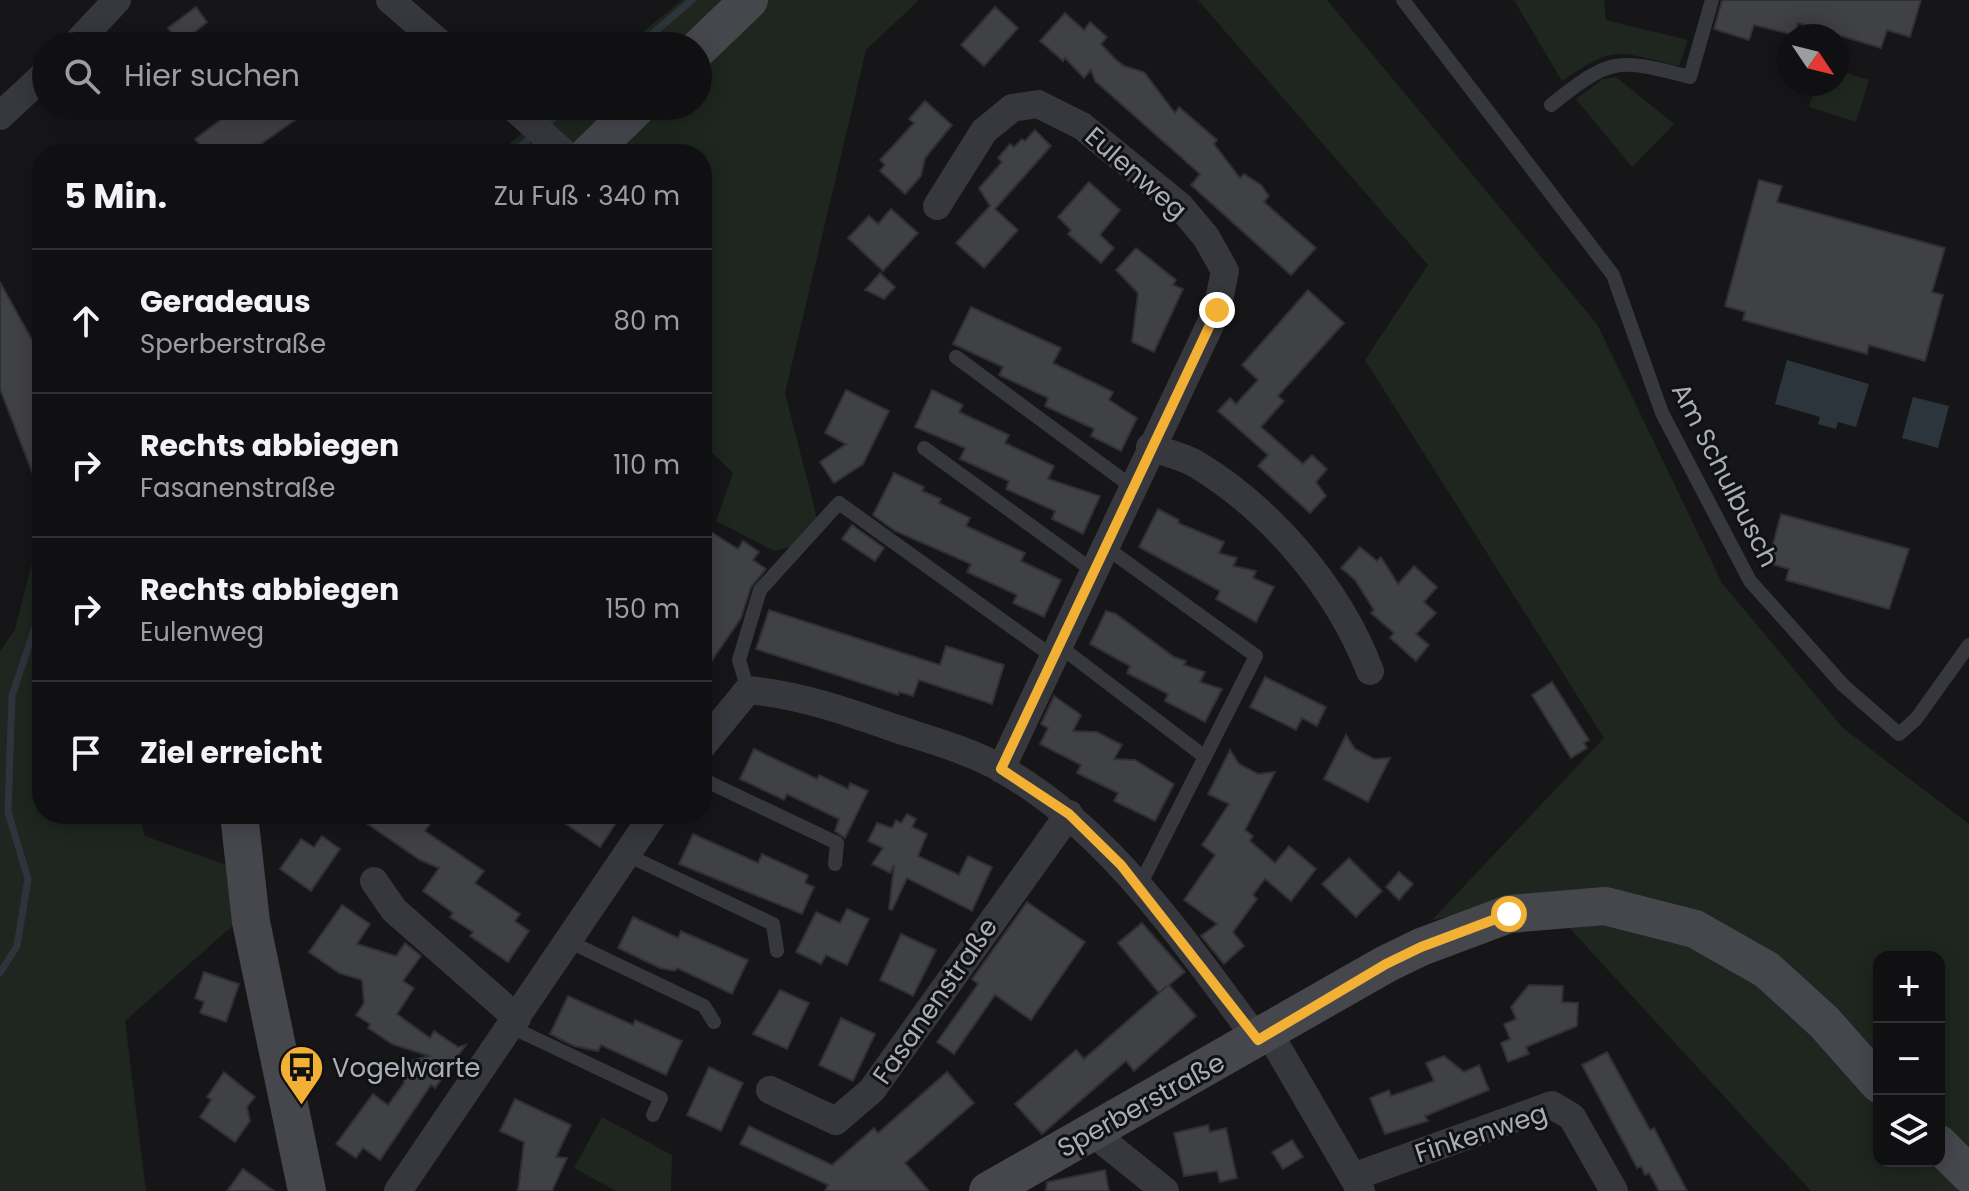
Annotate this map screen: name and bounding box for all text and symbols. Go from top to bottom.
north arrow [1777,24,1849,96]
search box [32,32,712,120]
icon: search [60,54,104,98]
text: Hier suchen [124,54,300,97]
street label: Eulenweg [1077,119,1195,227]
text: 5 Min. [64,172,167,220]
text: Zu Fuß · 340 m [494,178,680,214]
text: Geradeaus [140,280,311,323]
route end [1199,292,1235,328]
icon: ahead [64,299,108,343]
text: 80 m [614,303,680,339]
text: Sperberstraße [140,326,326,362]
street label: Am Schulbusch [1663,377,1787,573]
text: Rechts abbiegen [140,424,399,467]
icon: right [64,443,108,487]
text: 110 m [613,447,680,483]
text: Fasanenstraße [140,470,335,506]
text: Rechts abbiegen [140,568,399,611]
icon: right [64,587,108,631]
text: 150 m [605,591,680,627]
text: Eulenweg [140,614,264,650]
icon: arrive [64,731,108,775]
text: Ziel erreicht [140,731,322,774]
route start [1491,896,1527,932]
street label: Fasanenstraße [864,911,1006,1091]
map controls [1873,951,1945,1167]
button: + [1873,951,1945,1023]
button: − [1873,1023,1945,1095]
bus stop icon: Vogelwarte [277,1044,325,1107]
street label: Sperberstraße [1051,1044,1231,1166]
place label: Vogelwarte [332,1050,481,1086]
street label: Finkenweg [1410,1095,1552,1171]
button: layers [1873,1095,1945,1167]

